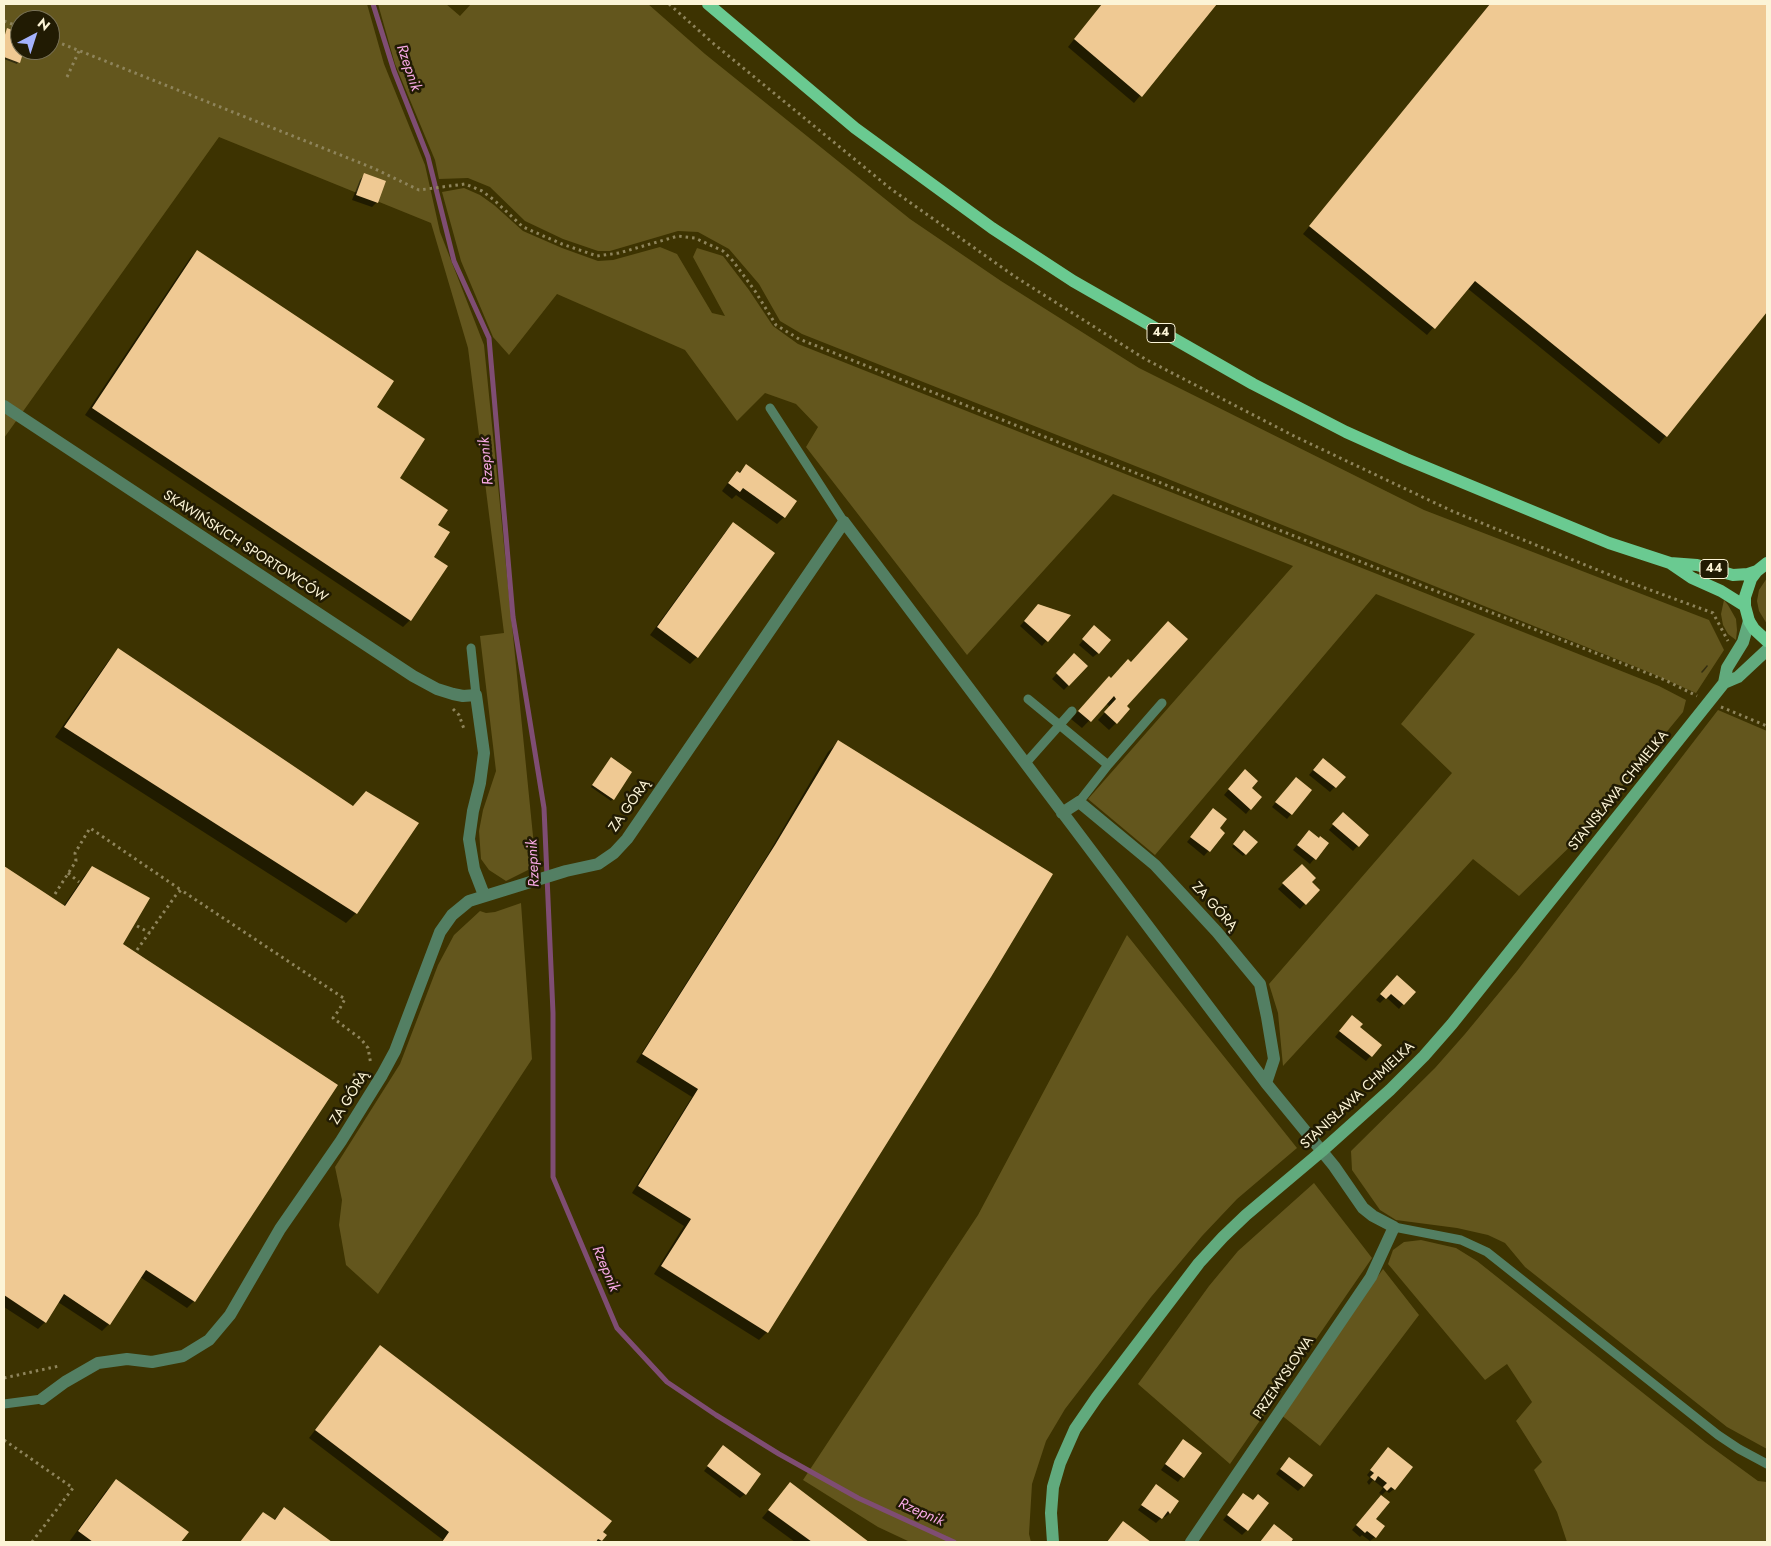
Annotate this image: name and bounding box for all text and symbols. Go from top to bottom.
north arrow [10,10,60,60]
text: N [33,13,55,36]
water label: Rzepnik [392,42,424,94]
road number: 44 [1147,323,1175,342]
water label: Rzepnik [476,436,498,486]
street label: SKAWIŃSKICH SPORTOWCÓW [160,487,330,607]
road number: 44 [1700,560,1728,578]
street label: STANISŁAWA CHMIELKA [1565,727,1673,855]
street label: ZA GÓRĄ [606,777,654,835]
water label: Rzepnik [524,838,544,888]
street label: ZA GÓRĄ [1188,879,1240,935]
street label: STANISŁAWA CHMIELKA [1297,1039,1419,1153]
street label: ZA GÓRĄ [327,1068,373,1128]
water label: Rzepnik [587,1243,623,1295]
street label: PRZEMYSŁOWA [1250,1334,1318,1422]
water label: Rzepnik [895,1495,947,1531]

